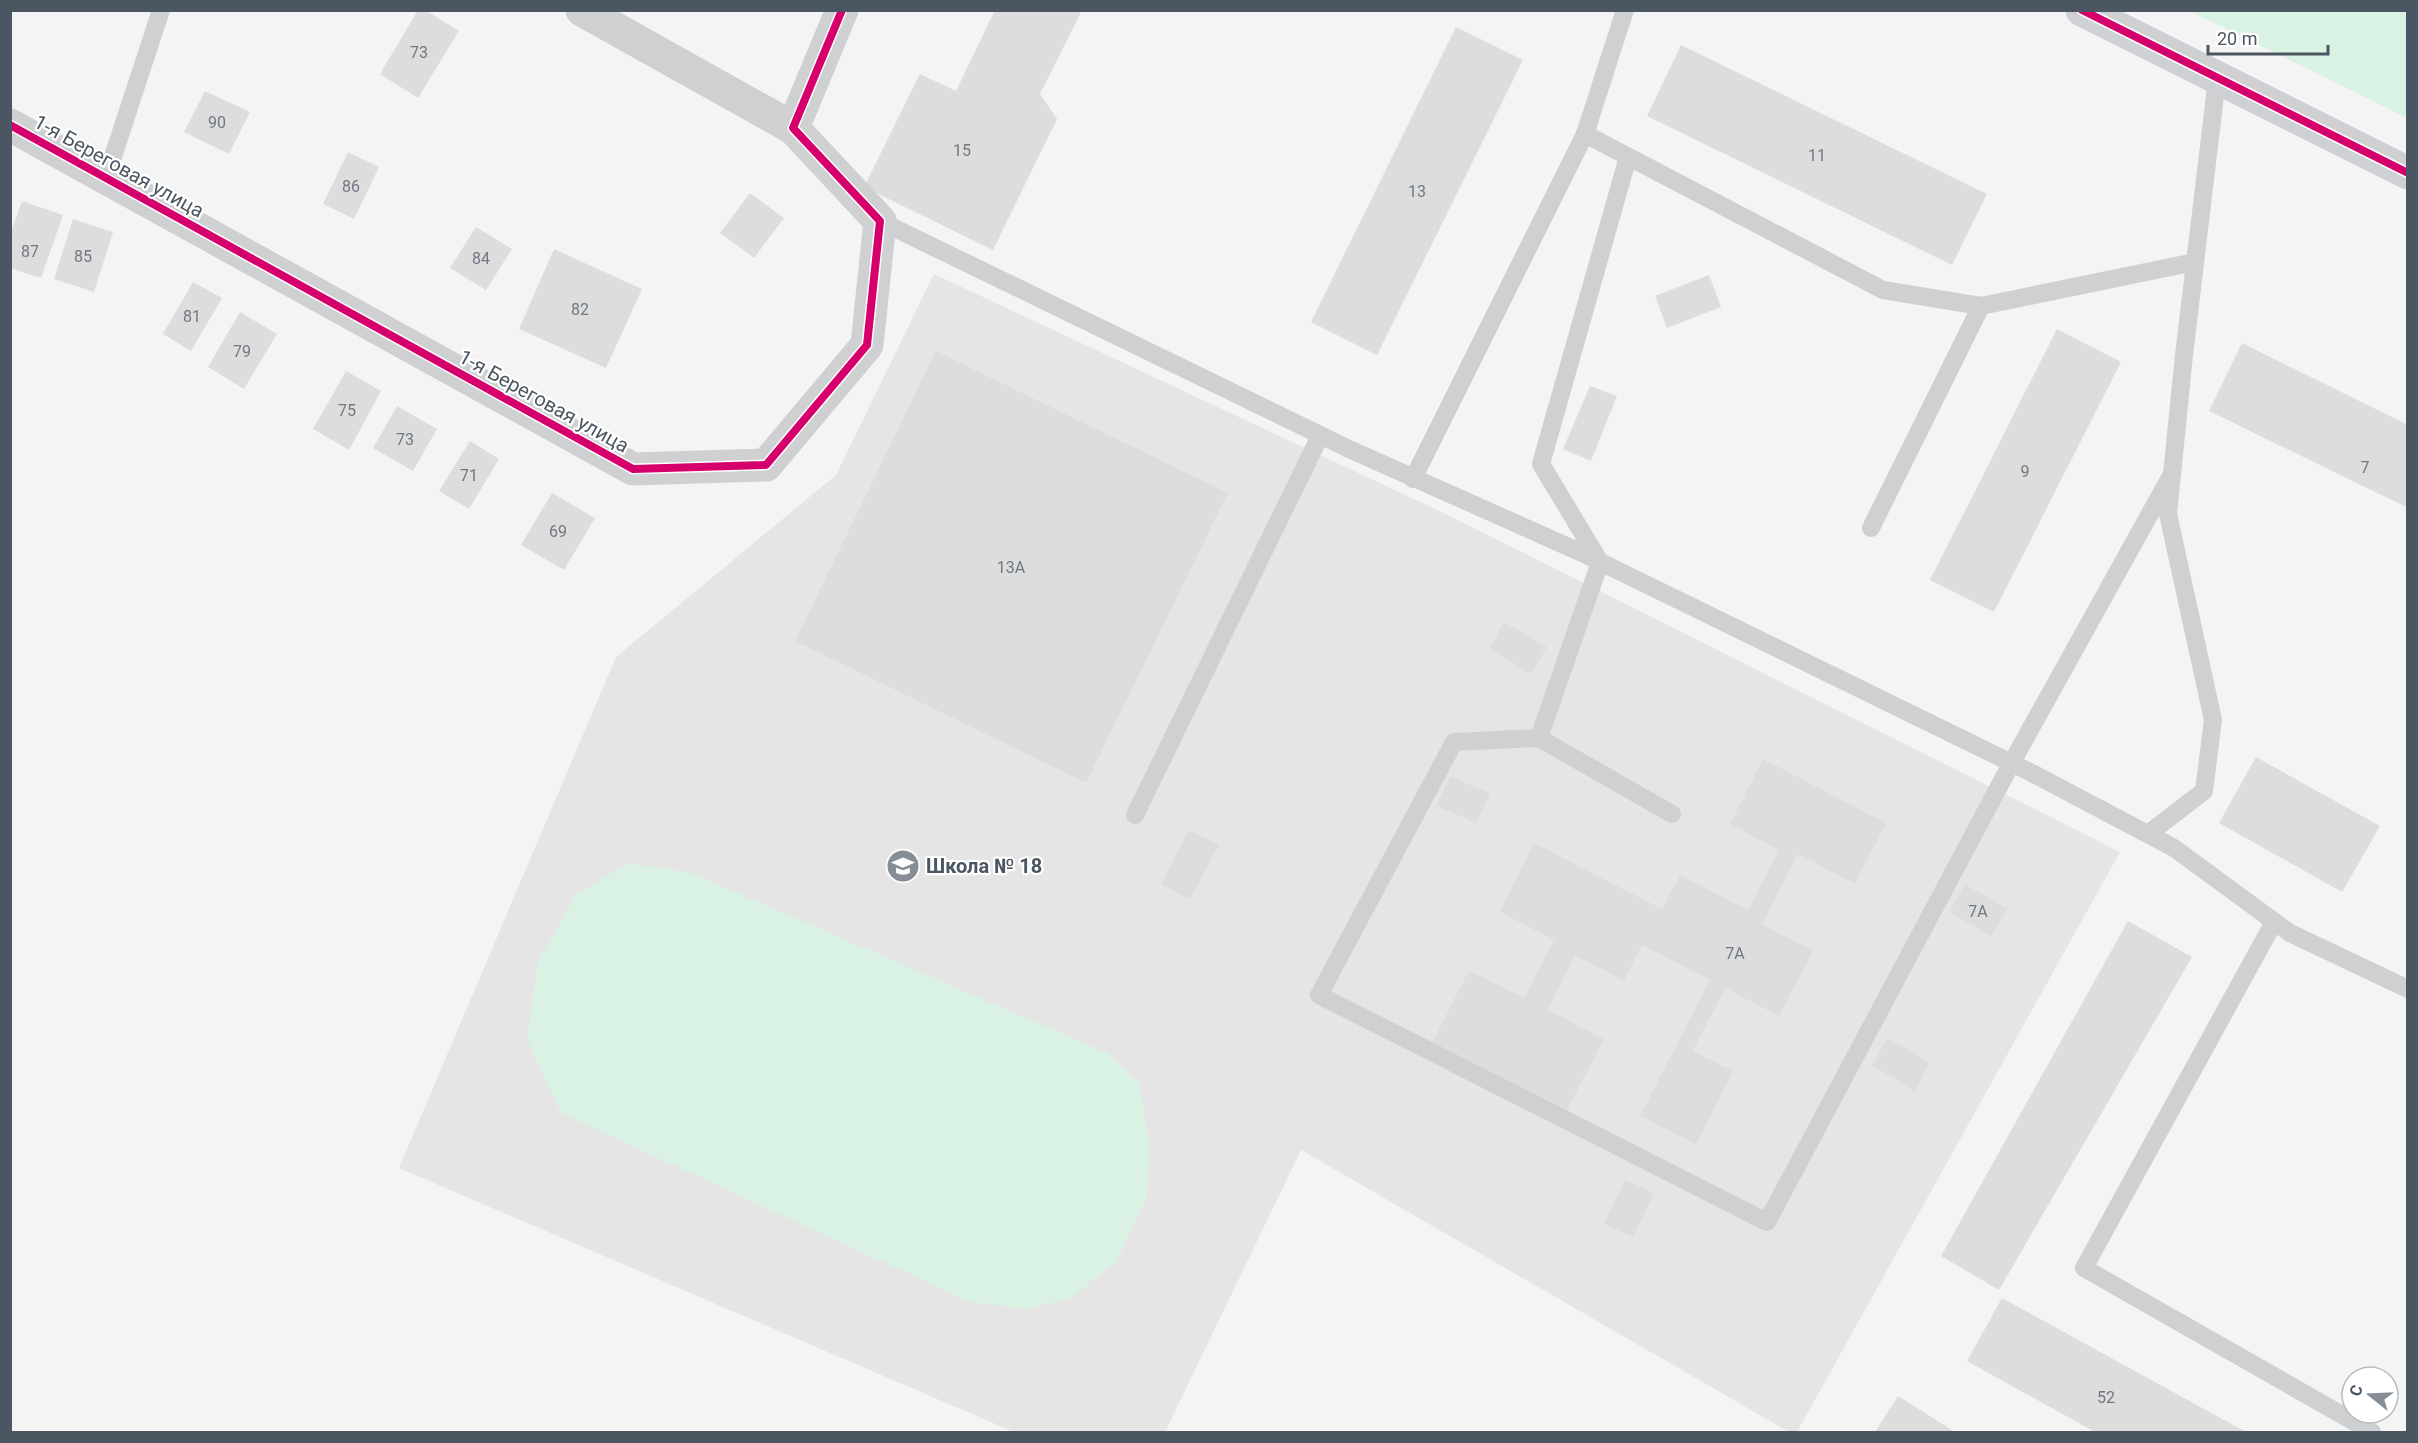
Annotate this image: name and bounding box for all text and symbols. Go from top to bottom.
scale bar [2208,18,2328,56]
text: 20 m [2217,28,2257,49]
house number: 73 [410,43,428,62]
street label: 1-я Береговая улица [30,109,208,223]
house number: 90 [208,113,226,132]
house number: 15 [953,141,971,160]
house number: 11 [1808,146,1826,165]
house number: 86 [342,177,360,196]
house number: 13 [1408,182,1426,201]
house number: 87 [21,242,39,261]
house number: 85 [74,247,92,266]
house number: 84 [472,249,490,268]
house number: 82 [571,300,589,319]
house number: 81 [183,307,201,326]
house number: 79 [233,342,251,361]
street label: 1-я Береговая улица [455,344,633,458]
house number: 75 [338,401,356,420]
house number: 73 [396,430,414,449]
house number: 7 [2361,458,2370,477]
house number: 9 [2021,462,2030,481]
house number: 71 [460,466,478,485]
house number: 69 [549,522,567,541]
house number: 13А [997,558,1026,577]
school or university icon: Школа № 18 [885,848,921,884]
place label: Школа № 18 [926,854,1042,878]
house number: 7А [1968,902,1988,921]
house number: 7А [1725,944,1745,963]
north arrow [2340,1365,2400,1425]
text: С [2346,1383,2367,1398]
house number: 52 [2097,1388,2115,1407]

